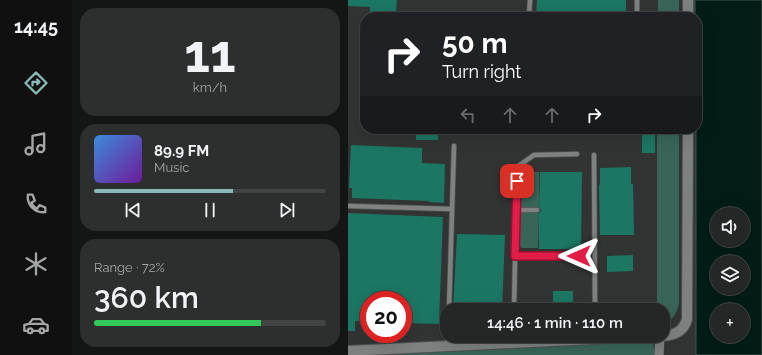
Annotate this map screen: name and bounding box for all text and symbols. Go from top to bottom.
text: 14:45 [14,16,58,37]
text: 11 [184,23,236,84]
text: 50 m [442,27,508,60]
icon: right [376,28,428,80]
text: Turn right [442,61,521,82]
icon: directions [22,69,50,97]
text: km/h [193,80,227,95]
icon: left [457,104,479,126]
icon: ahead [499,104,521,126]
icon: ahead [541,104,563,126]
icon: right [583,104,605,126]
icon: music [22,130,50,158]
text: 89.9 FM [154,142,209,160]
text: Music [154,160,189,175]
pin [500,164,534,198]
icon: arrive [506,170,528,192]
icon: phone [22,190,50,218]
icon: previous [122,199,144,221]
icon: pause [199,199,221,221]
icon: next [276,199,298,221]
map controls [710,207,750,343]
button: sound [710,207,750,247]
position arrow [558,235,600,277]
icon: climate [22,250,50,278]
button: layers [710,255,750,295]
text: Range · 72% [94,260,165,275]
text: 360 km [94,280,199,315]
speed limit sign: 20 [360,291,412,343]
button: + [710,303,750,343]
icon: car [22,311,50,339]
text: 14:46 · 1 min · 110 m [487,314,623,332]

